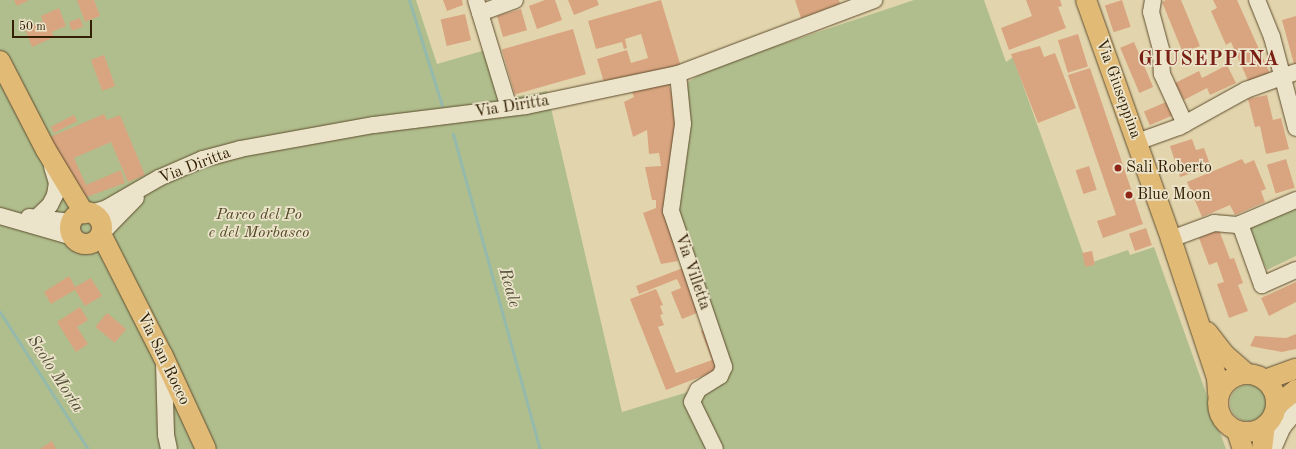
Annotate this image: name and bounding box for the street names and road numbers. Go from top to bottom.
street label: Via Giuseppina [1091,37,1145,141]
street label: Via Diritta [473,92,551,122]
street label: Via Diritta [156,144,234,188]
street label: Via Villetta [670,231,714,313]
street label: Via San Rocco [132,310,194,408]

